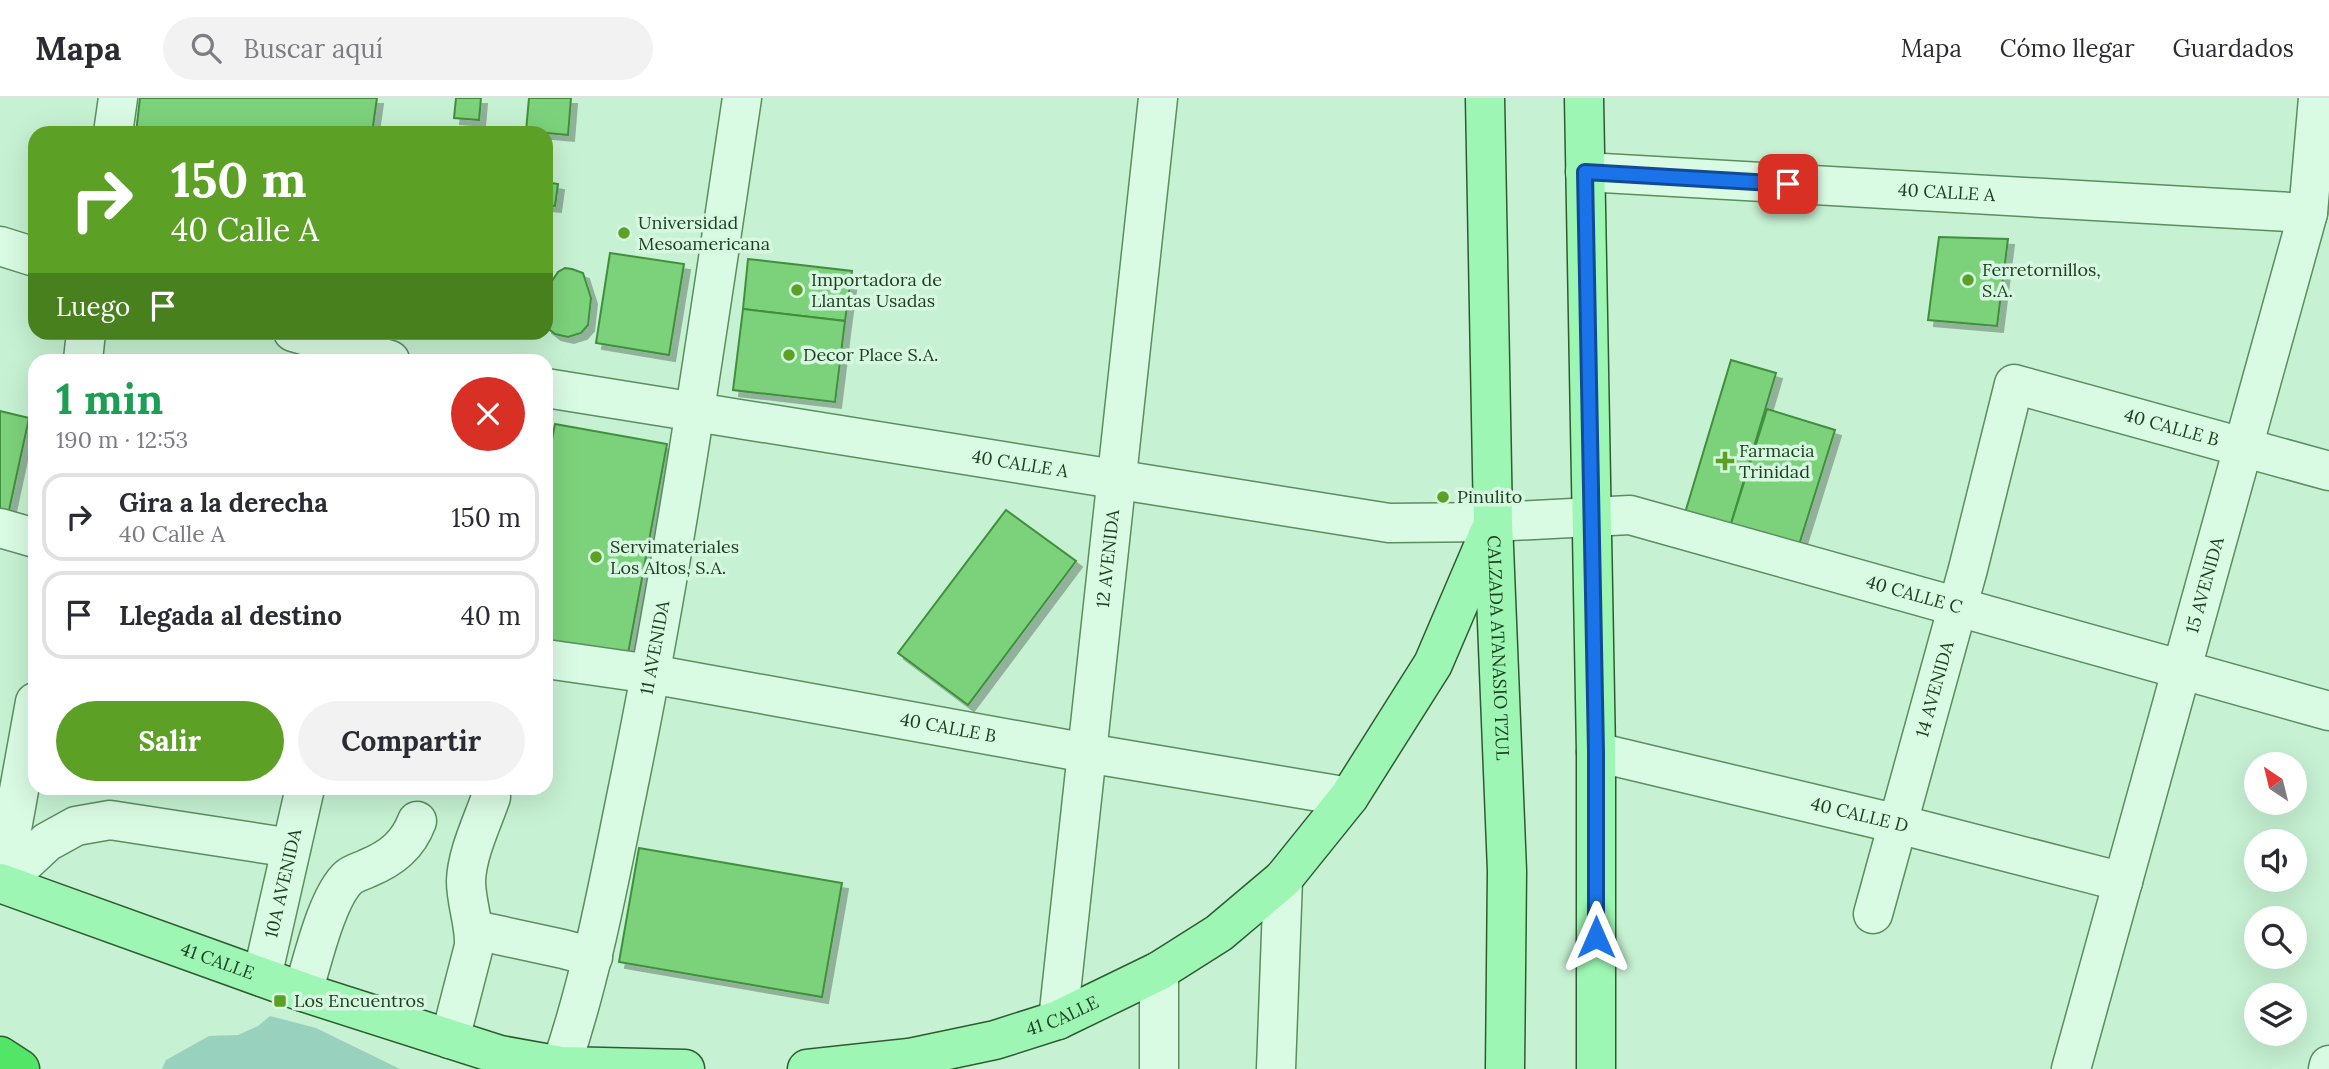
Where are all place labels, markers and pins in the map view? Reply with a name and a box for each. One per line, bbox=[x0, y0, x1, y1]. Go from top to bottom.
pin bbox=[1758, 154, 1818, 214]
place label: Universidad Mesoamericana bbox=[638, 211, 770, 255]
marker: Universidad Mesoamericana bbox=[616, 225, 632, 241]
place label: Ferretornillos, S.A. bbox=[1982, 258, 2101, 302]
place label: Importadora de Llantas Usadas bbox=[811, 268, 942, 312]
marker: Ferretornillos, S.A. bbox=[1960, 272, 1976, 288]
marker: Importadora de Llantas Usadas bbox=[789, 282, 805, 298]
place label: Decor Place S.A. bbox=[803, 343, 938, 366]
marker: Decor Place S.A. bbox=[781, 347, 797, 363]
place label: Farmacia Trinidad bbox=[1739, 439, 1815, 483]
marker: Farmacia Trinidad bbox=[1717, 453, 1733, 469]
place label: Pinulito bbox=[1457, 485, 1522, 508]
marker: Pinulito bbox=[1435, 489, 1451, 505]
place label: Servimateriales Los Altos, S.A. bbox=[610, 535, 739, 579]
marker: Servimateriales Los Altos, S.A. bbox=[588, 549, 604, 565]
place label: Los Encuentros bbox=[294, 989, 424, 1012]
marker: Los Encuentros bbox=[272, 993, 288, 1009]

